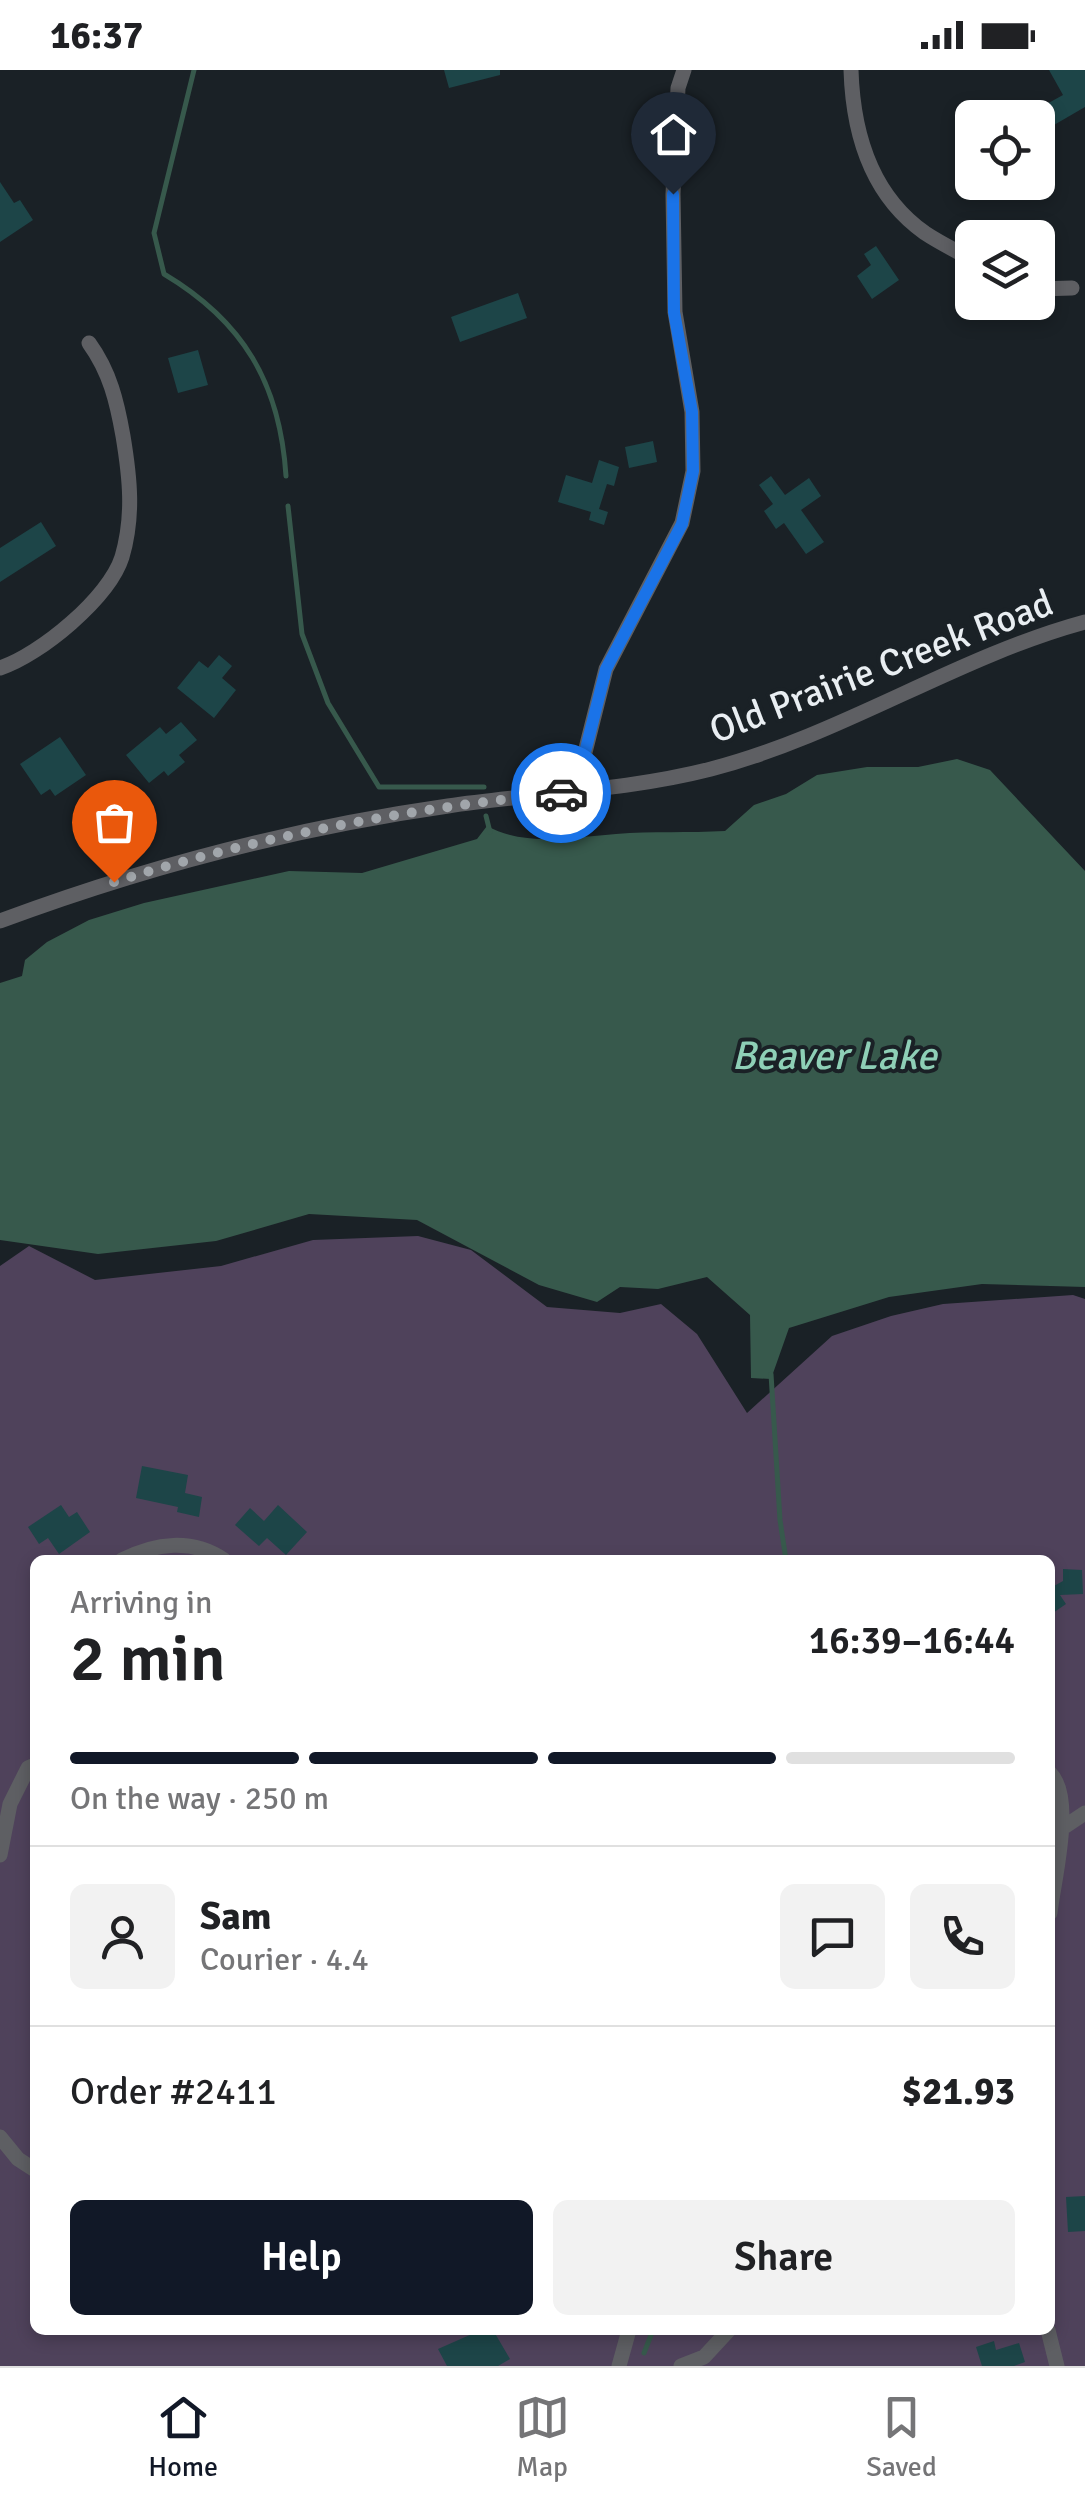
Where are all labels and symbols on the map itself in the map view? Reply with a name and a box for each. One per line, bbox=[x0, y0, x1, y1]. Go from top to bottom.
pin bbox=[631, 92, 716, 195]
street label: Old Prairie Creek Road bbox=[703, 579, 1060, 754]
courier bbox=[511, 743, 611, 843]
pin bbox=[72, 780, 157, 883]
water label: Beaver Lake bbox=[731, 1031, 939, 1081]

